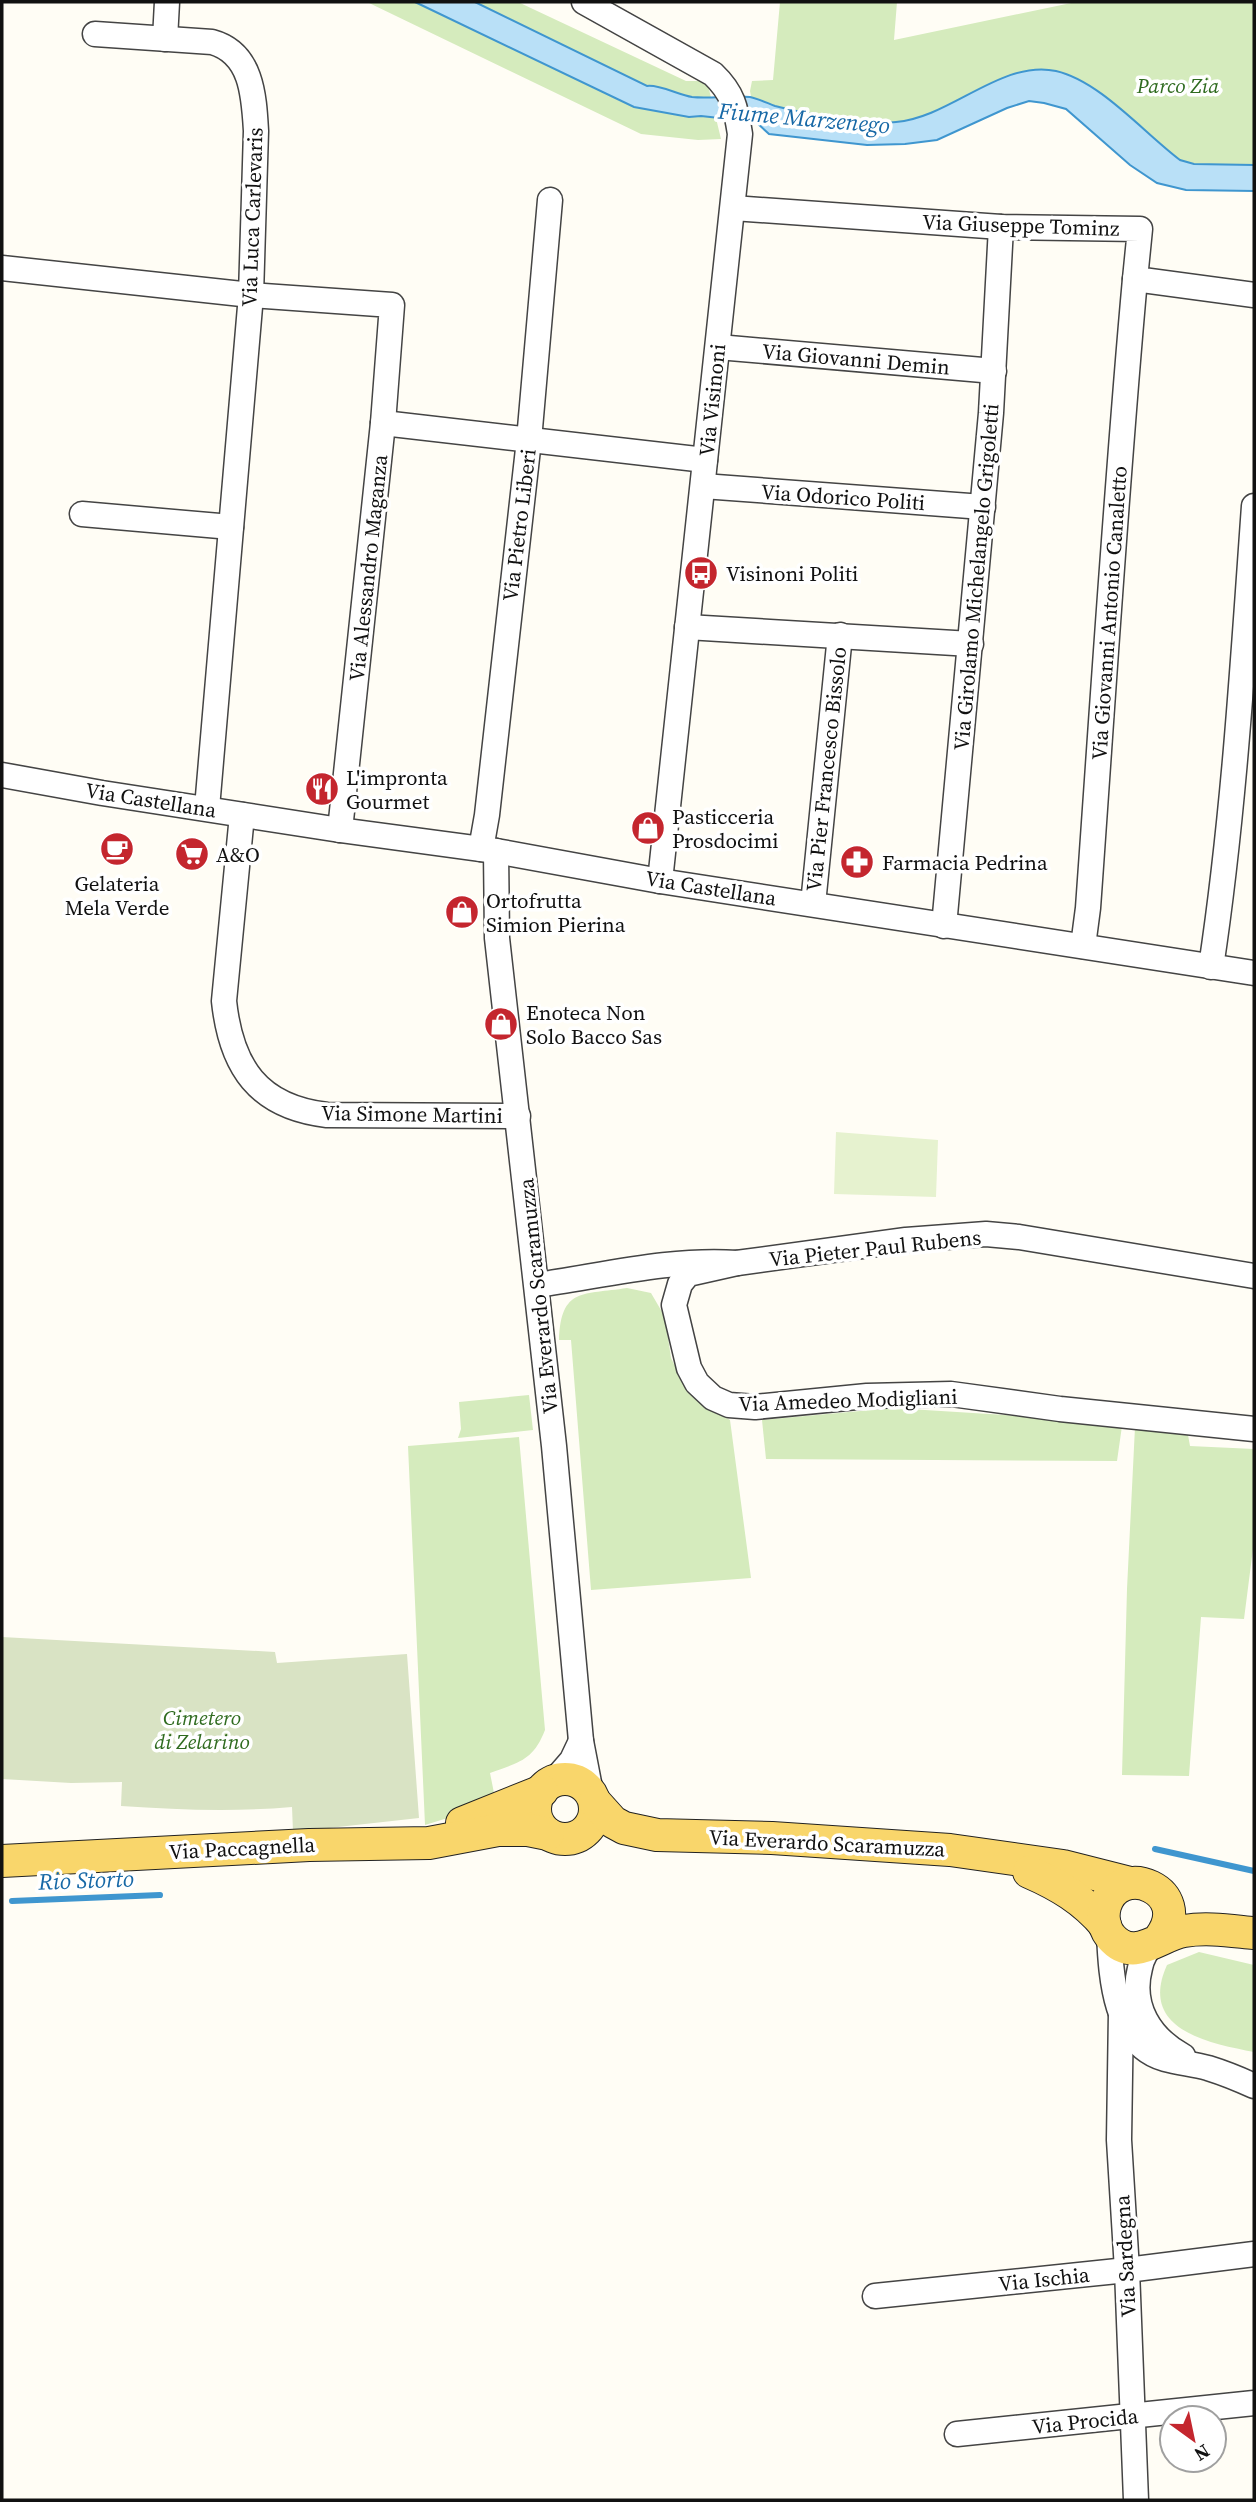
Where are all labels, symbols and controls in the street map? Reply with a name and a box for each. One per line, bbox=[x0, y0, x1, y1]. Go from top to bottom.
park label: Parco Zia bbox=[1136, 71, 1219, 100]
water label: Fiume Marzenego bbox=[716, 94, 891, 141]
street label: Via Luca Carlevaris bbox=[234, 127, 270, 307]
street label: Via Giuseppe Tominz bbox=[922, 207, 1121, 243]
street label: Via Giovanni Demin bbox=[761, 336, 951, 382]
street label: Via Visinoni bbox=[692, 342, 732, 458]
street label: Via Girolamo Michelangelo Grigoletti bbox=[946, 402, 1006, 752]
street label: Via Pietro Liberi bbox=[495, 447, 543, 603]
street label: Via Alessandro Maganza bbox=[342, 453, 394, 683]
street label: Via Giovanni Antonio Canaletto bbox=[1084, 465, 1134, 761]
street label: Via Odorico Politi bbox=[760, 477, 926, 517]
bus stop icon: Visinoni Politi bbox=[682, 554, 720, 592]
place label: Visinoni Politi bbox=[726, 559, 858, 588]
street label: Via Pier Francesco Bissolo bbox=[799, 645, 853, 893]
place label: L'impronta Gourmet bbox=[346, 763, 448, 816]
restaurant icon: L'impronta Gourmet bbox=[303, 770, 341, 808]
street label: Via Castellana bbox=[84, 775, 219, 825]
place label: Pasticceria Prosdocimi bbox=[672, 802, 779, 855]
shop icon: Pasticceria Prosdocimi bbox=[629, 809, 667, 847]
cafe icon: Gelateria Mela Verde bbox=[98, 830, 136, 868]
supermarket icon: A&O bbox=[173, 835, 211, 873]
place label: A&O bbox=[216, 840, 260, 869]
pharmacy icon: Farmacia Pedrina bbox=[838, 843, 876, 881]
place label: Farmacia Pedrina bbox=[882, 848, 1048, 877]
street label: Via Castellana bbox=[644, 863, 779, 913]
place label: Gelateria Mela Verde bbox=[65, 869, 169, 922]
place label: Ortofrutta Simion Pierina bbox=[486, 886, 626, 939]
shop icon: Ortofrutta Simion Pierina bbox=[443, 893, 481, 931]
place label: Enoteca Non Solo Bacco Sas bbox=[526, 998, 662, 1051]
shop icon: Enoteca Non Solo Bacco Sas bbox=[482, 1005, 520, 1043]
street label: Via Simone Martini bbox=[321, 1098, 503, 1130]
street label: Via Everardo Scaramuzza bbox=[511, 1177, 565, 1415]
street label: Via Pieter Paul Rubens bbox=[768, 1222, 982, 1274]
street label: Via Amedeo Modigliani bbox=[738, 1382, 958, 1418]
park label: Cimetero di Zelarino bbox=[154, 1703, 250, 1756]
street label: Via Everardo Scaramuzza bbox=[708, 1822, 946, 1864]
street label: Via Paccagnella bbox=[168, 1830, 316, 1866]
water label: Rio Storto bbox=[37, 1862, 134, 1898]
street label: Via Sardegna bbox=[1107, 2194, 1143, 2318]
street label: Via Ischia bbox=[997, 2260, 1091, 2298]
street label: Via Procida bbox=[1030, 2401, 1140, 2441]
north arrow bbox=[1158, 2404, 1228, 2474]
text: N bbox=[1189, 2439, 1215, 2468]

